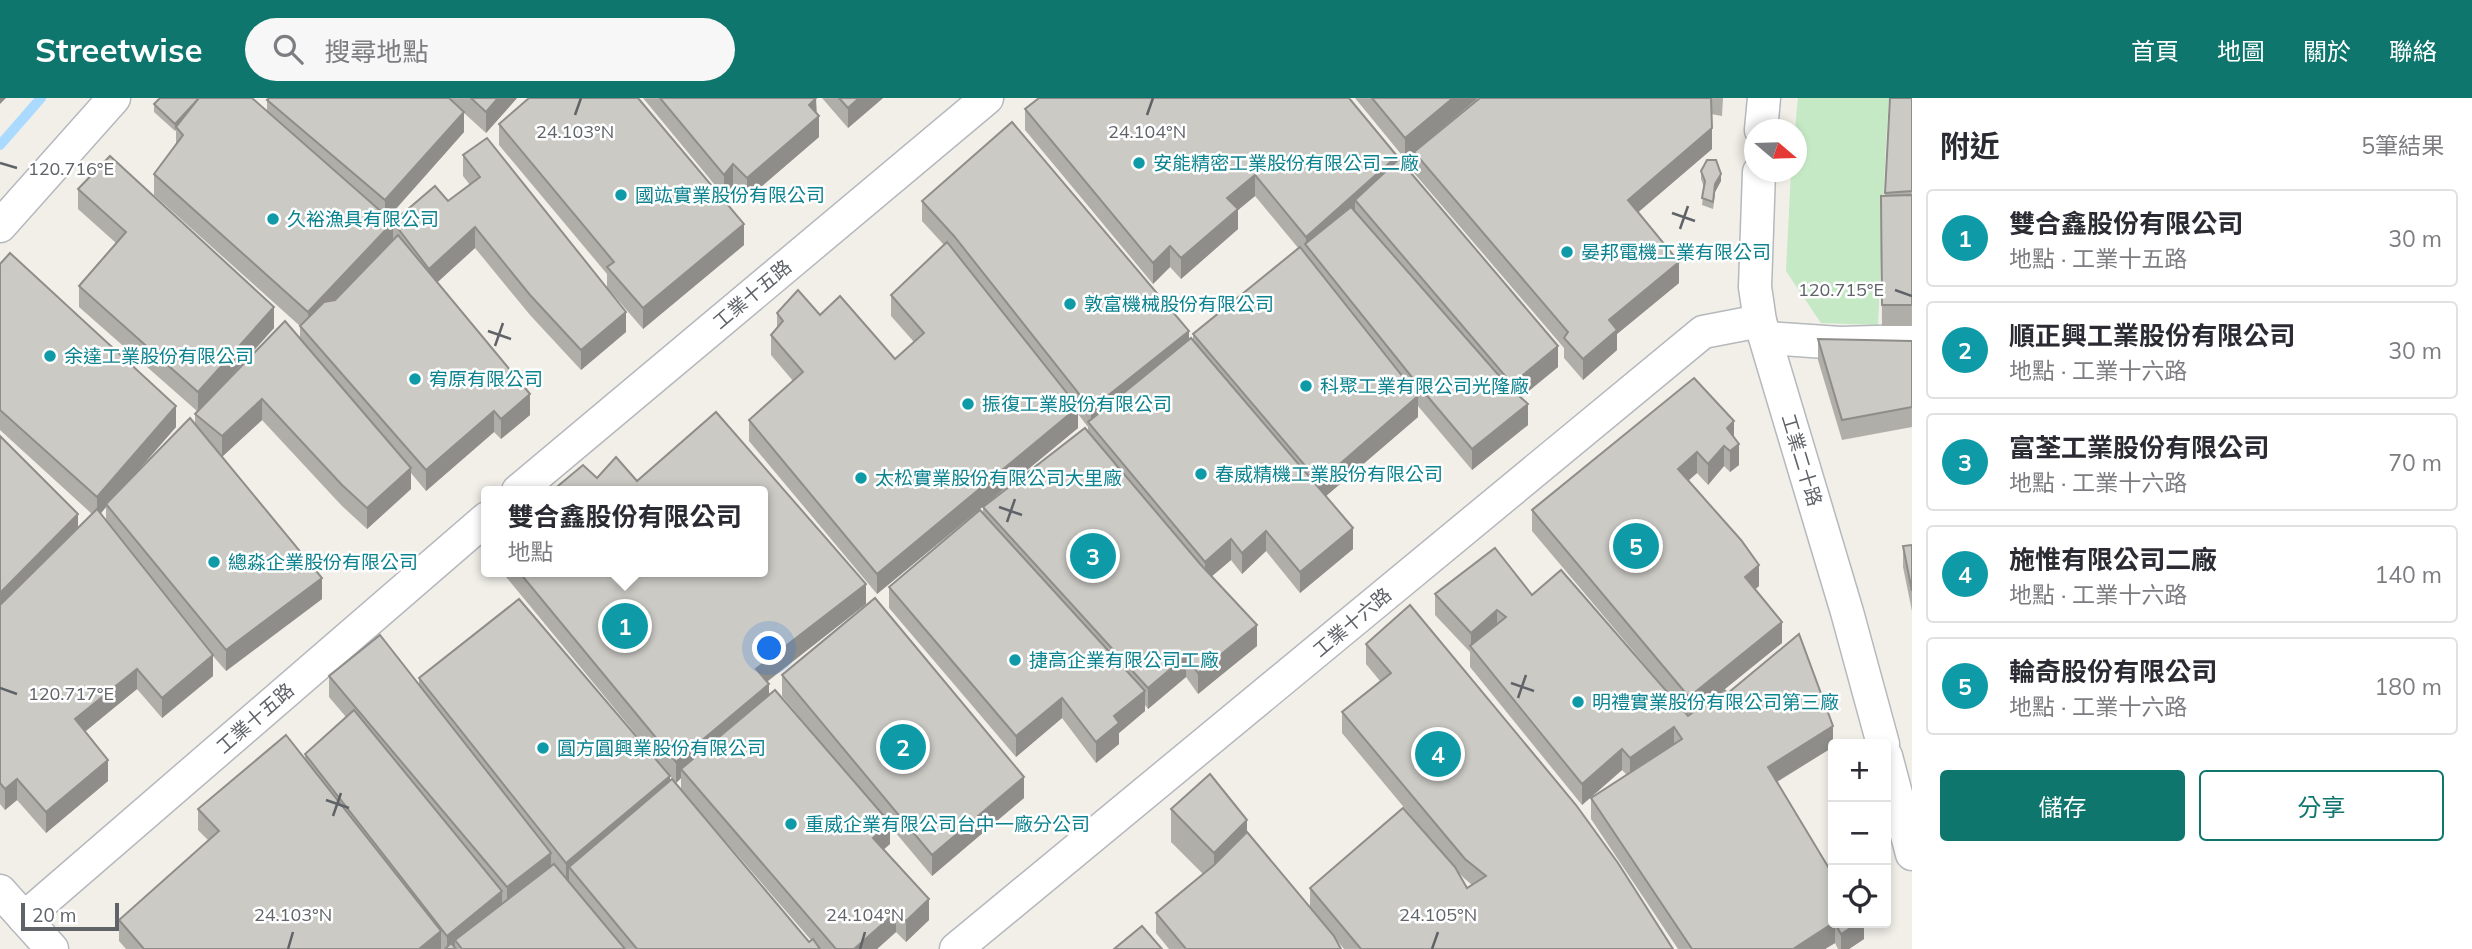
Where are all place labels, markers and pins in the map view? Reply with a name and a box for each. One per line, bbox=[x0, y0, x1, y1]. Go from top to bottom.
place label: 安能精密工業股份有限公司二廠 bbox=[1153, 151, 1419, 175]
marker: 安能精密工業股份有限公司二廠 bbox=[1131, 155, 1147, 171]
place label: 國竑實業股份有限公司 bbox=[635, 183, 825, 207]
marker: 國竑實業股份有限公司 bbox=[613, 187, 629, 203]
place label: 久裕漁具有限公司 bbox=[287, 207, 439, 231]
marker: 久裕漁具有限公司 bbox=[265, 211, 281, 227]
place label: 晏邦電機工業有限公司 bbox=[1581, 240, 1771, 264]
marker: 晏邦電機工業有限公司 bbox=[1559, 244, 1575, 260]
place label: 敦富機械股份有限公司 bbox=[1084, 292, 1274, 316]
marker: 敦富機械股份有限公司 bbox=[1062, 296, 1078, 312]
place label: 余達工業股份有限公司 bbox=[64, 344, 254, 368]
marker: 余達工業股份有限公司 bbox=[42, 348, 58, 364]
place label: 宥原有限公司 bbox=[429, 367, 543, 391]
marker: 宥原有限公司 bbox=[407, 371, 423, 387]
place label: 科聚工業有限公司光隆廠 bbox=[1320, 374, 1529, 398]
marker: 科聚工業有限公司光隆廠 bbox=[1298, 378, 1314, 394]
place label: 振復工業股份有限公司 bbox=[982, 392, 1172, 416]
marker: 振復工業股份有限公司 bbox=[960, 396, 976, 412]
place label: 春威精機工業股份有限公司 bbox=[1215, 462, 1443, 486]
place label: 太松實業股份有限公司大里廠 bbox=[875, 466, 1122, 490]
marker: 春威精機工業股份有限公司 bbox=[1193, 466, 1209, 482]
marker: 太松實業股份有限公司大里廠 bbox=[853, 470, 869, 486]
pin: 5 bbox=[1613, 520, 1659, 572]
pin: 3 bbox=[1070, 530, 1116, 582]
place label: 總淼企業股份有限公司 bbox=[228, 550, 418, 574]
marker: 總淼企業股份有限公司 bbox=[206, 554, 222, 570]
pin: 1 bbox=[602, 600, 648, 652]
place label: 捷高企業有限公司工廠 bbox=[1029, 648, 1219, 672]
marker: 捷高企業有限公司工廠 bbox=[1007, 652, 1023, 668]
place label: 明禮實業股份有限公司第三廠 bbox=[1592, 690, 1839, 714]
marker: 明禮實業股份有限公司第三廠 bbox=[1570, 694, 1586, 710]
pin: 2 bbox=[880, 721, 926, 773]
pin: 4 bbox=[1415, 728, 1461, 780]
place label: 圓方圓興業股份有限公司 bbox=[557, 736, 766, 760]
marker: 圓方圓興業股份有限公司 bbox=[535, 740, 551, 756]
place label: 重威企業有限公司台中一廠分公司 bbox=[805, 812, 1090, 836]
marker: 重威企業有限公司台中一廠分公司 bbox=[783, 816, 799, 832]

